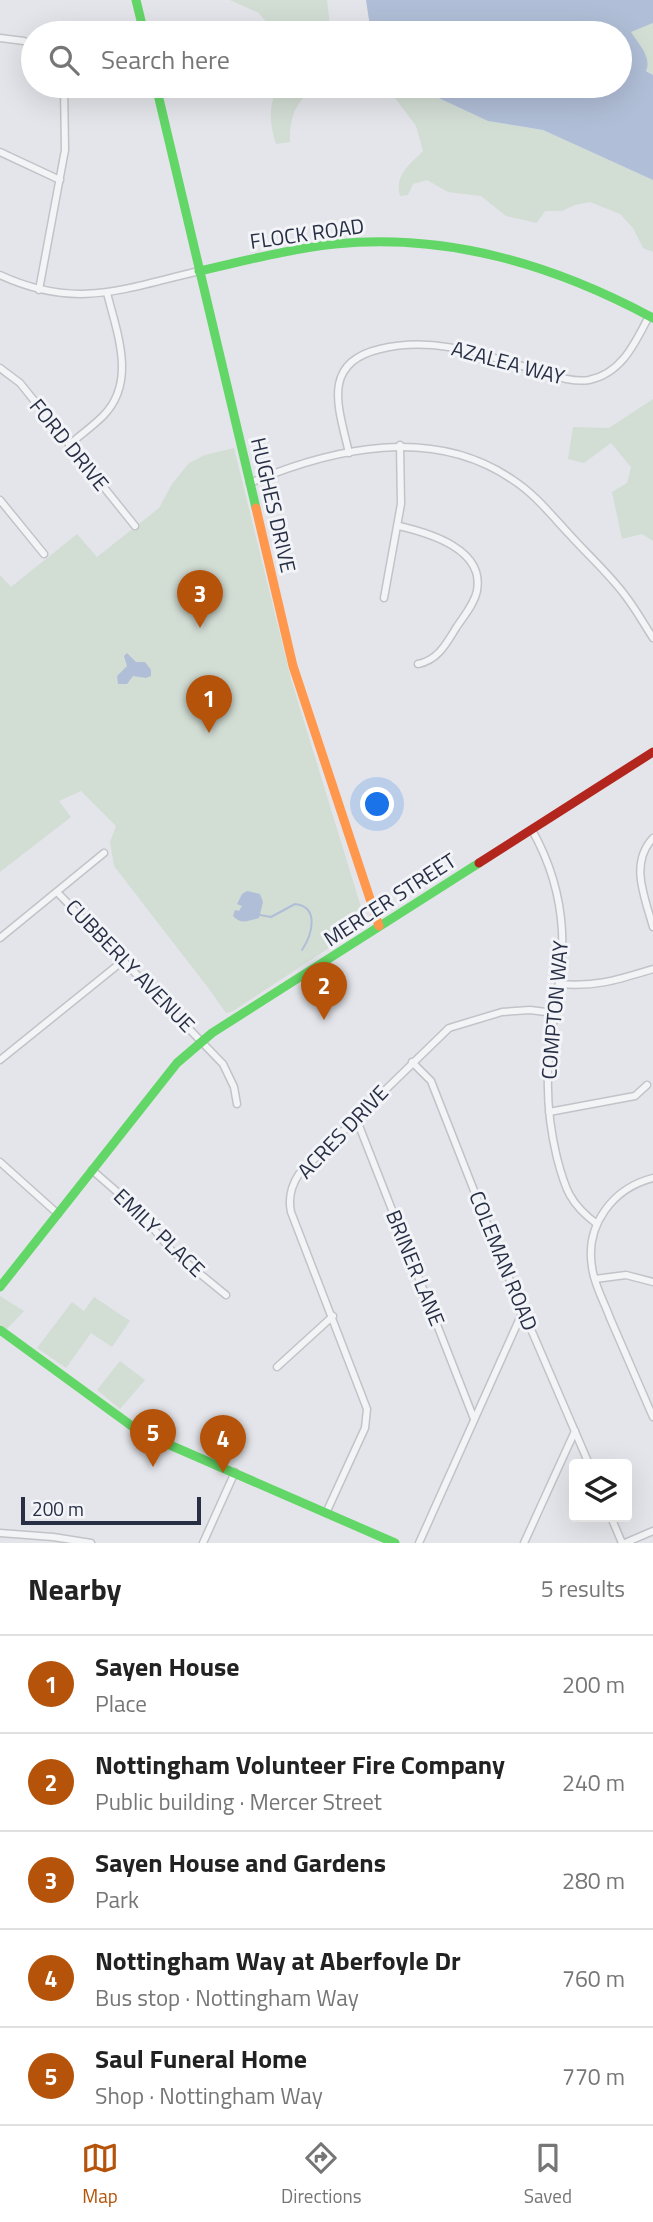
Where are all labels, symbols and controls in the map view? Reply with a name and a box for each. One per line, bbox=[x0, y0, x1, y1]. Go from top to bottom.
search box bbox=[21, 21, 632, 98]
text: Search here bbox=[101, 40, 230, 79]
icon: search bbox=[45, 41, 83, 79]
street label: FLOCK ROAD bbox=[248, 209, 366, 257]
street label: AZALEA WAY bbox=[448, 332, 569, 393]
street label: FORD DRIVE bbox=[22, 391, 117, 498]
street label: HUGHES DRIVE bbox=[243, 434, 305, 576]
pin: 3 bbox=[177, 570, 223, 628]
pin: 1 bbox=[186, 675, 232, 733]
your location bbox=[360, 787, 394, 821]
street label: MERCER STREET bbox=[317, 844, 462, 954]
street label: CUBBERLY AVENUE bbox=[59, 891, 203, 1039]
street label: COMPTON WAY bbox=[532, 938, 576, 1081]
pin: 2 bbox=[301, 962, 347, 1020]
street label: ACRES DRIVE bbox=[289, 1077, 395, 1185]
street label: EMILY PLACE bbox=[107, 1180, 213, 1284]
street label: COLEMAN ROAD bbox=[461, 1186, 547, 1335]
street label: BRINER LANE bbox=[378, 1205, 454, 1331]
pin: 5 bbox=[130, 1409, 176, 1467]
pin: 4 bbox=[200, 1415, 246, 1473]
map controls bbox=[569, 1459, 632, 1522]
button: layers bbox=[569, 1459, 632, 1522]
scale bar bbox=[21, 1494, 201, 1526]
text: 200 m bbox=[32, 1494, 84, 1523]
text: Nearby bbox=[28, 1566, 121, 1612]
text: 5 results bbox=[541, 1571, 625, 1606]
text: Sayen House bbox=[95, 1647, 240, 1686]
text: 1 bbox=[45, 1667, 57, 1702]
text: 200 m bbox=[562, 1667, 625, 1702]
text: Place bbox=[95, 1686, 147, 1721]
text: Nottingham Volunteer Fire Company bbox=[95, 1745, 505, 1784]
text: 2 bbox=[45, 1765, 57, 1800]
text: 240 m bbox=[562, 1765, 625, 1800]
text: Public building · Mercer Street bbox=[95, 1784, 382, 1819]
text: Sayen House and Gardens bbox=[95, 1843, 386, 1882]
text: 3 bbox=[45, 1863, 57, 1898]
text: 280 m bbox=[562, 1863, 625, 1898]
text: Park bbox=[95, 1882, 139, 1917]
text: Nottingham Way at Aberfoyle Dr bbox=[95, 1941, 461, 1980]
text: 4 bbox=[45, 1961, 57, 1996]
text: 760 m bbox=[562, 1961, 625, 1996]
text: Bus stop · Nottingham Way bbox=[95, 1980, 359, 2015]
text: Saul Funeral Home bbox=[95, 2039, 307, 2078]
text: 5 bbox=[45, 2059, 57, 2094]
text: 770 m bbox=[562, 2059, 625, 2094]
text: Shop · Nottingham Way bbox=[95, 2078, 323, 2113]
tab: Map bbox=[81, 2139, 119, 2210]
tab: Directions bbox=[281, 2139, 362, 2210]
tab: Saved bbox=[524, 2139, 572, 2210]

